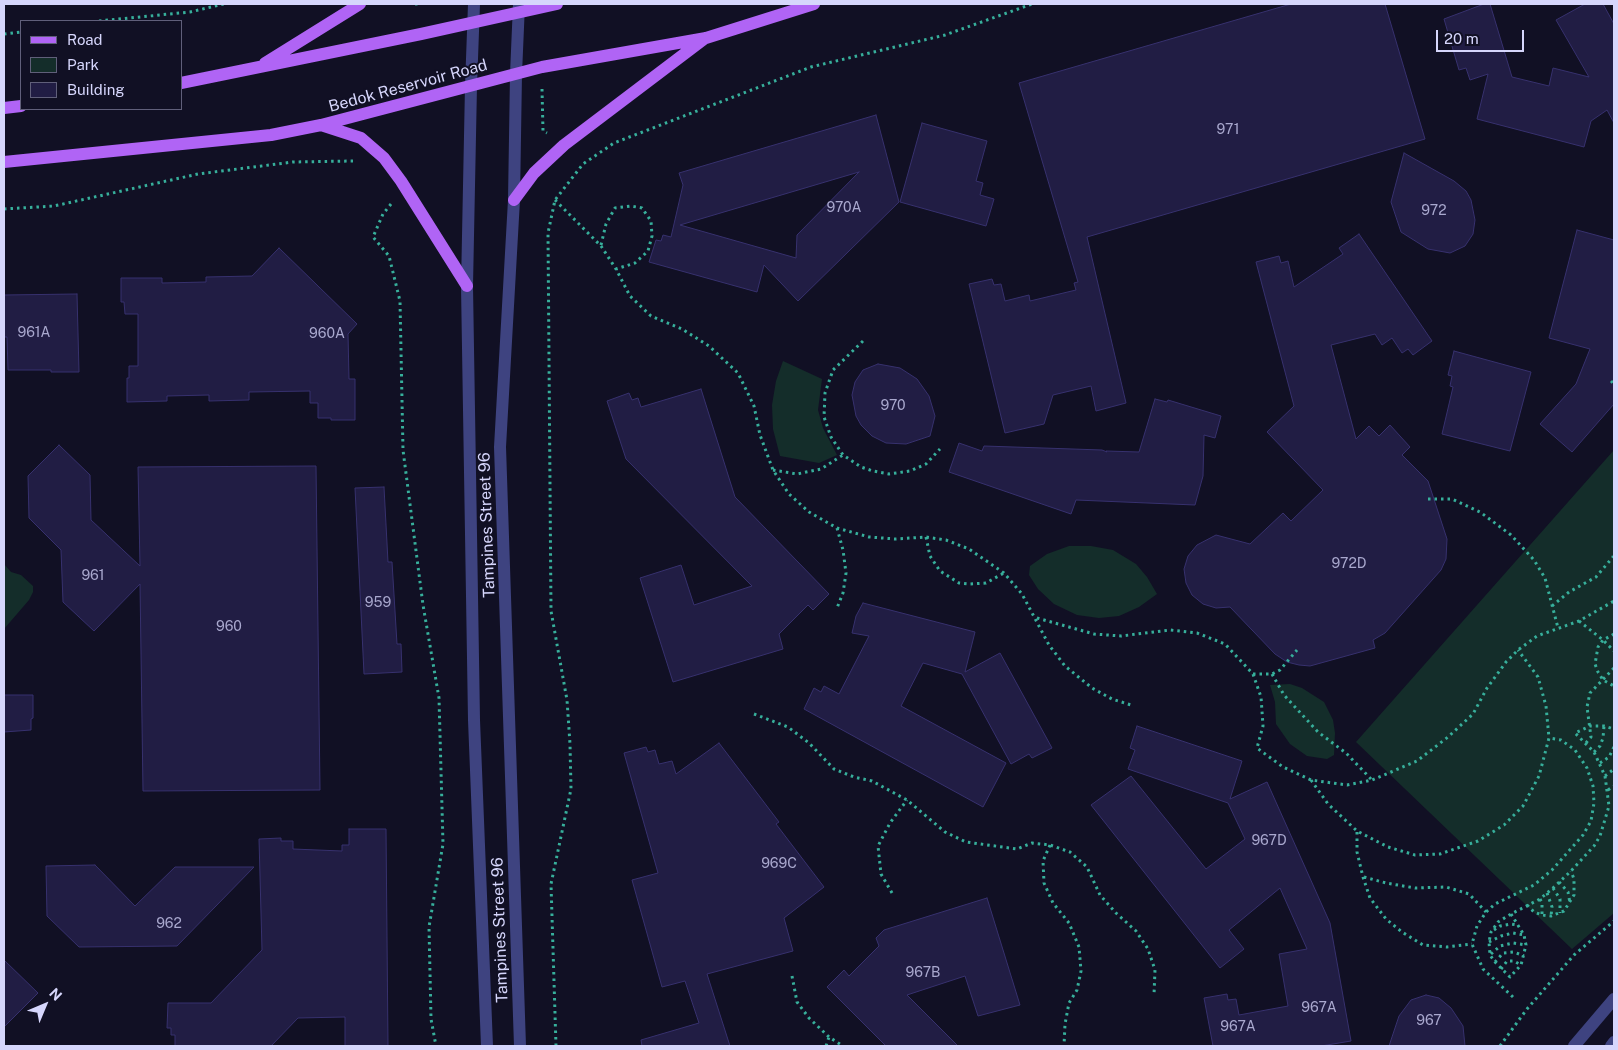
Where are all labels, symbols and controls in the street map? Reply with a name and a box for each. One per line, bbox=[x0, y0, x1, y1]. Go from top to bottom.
legend bbox=[20, 20, 182, 110]
scale bar bbox=[1438, 20, 1526, 52]
text: 20 m bbox=[1444, 30, 1479, 47]
text: Road bbox=[67, 31, 103, 48]
text: Park bbox=[67, 56, 99, 73]
street label: Bedok Reservoir Road bbox=[327, 56, 489, 116]
text: Building bbox=[67, 81, 125, 98]
house number: 971 bbox=[1217, 122, 1239, 138]
house number: 970A bbox=[826, 200, 862, 216]
house number: 972 bbox=[1421, 203, 1447, 219]
house number: 961A bbox=[17, 325, 51, 341]
house number: 960A bbox=[309, 326, 345, 342]
house number: 970 bbox=[880, 398, 906, 414]
street label: Tampines Street 96 bbox=[475, 452, 499, 598]
house number: 972D bbox=[1331, 556, 1367, 572]
house number: 961 bbox=[81, 568, 105, 584]
house number: 959 bbox=[365, 595, 391, 611]
house number: 960 bbox=[216, 619, 242, 635]
house number: 967D bbox=[1251, 833, 1287, 849]
house number: 969C bbox=[761, 856, 797, 872]
street label: Tampines Street 96 bbox=[488, 857, 512, 1003]
house number: 962 bbox=[156, 916, 182, 932]
house number: 967B bbox=[906, 965, 940, 981]
north arrow bbox=[20, 980, 70, 1030]
text: N bbox=[46, 985, 65, 1004]
house number: 967A bbox=[1301, 1000, 1337, 1016]
house number: 967 bbox=[1416, 1013, 1442, 1029]
house number: 967A bbox=[1220, 1019, 1256, 1035]

